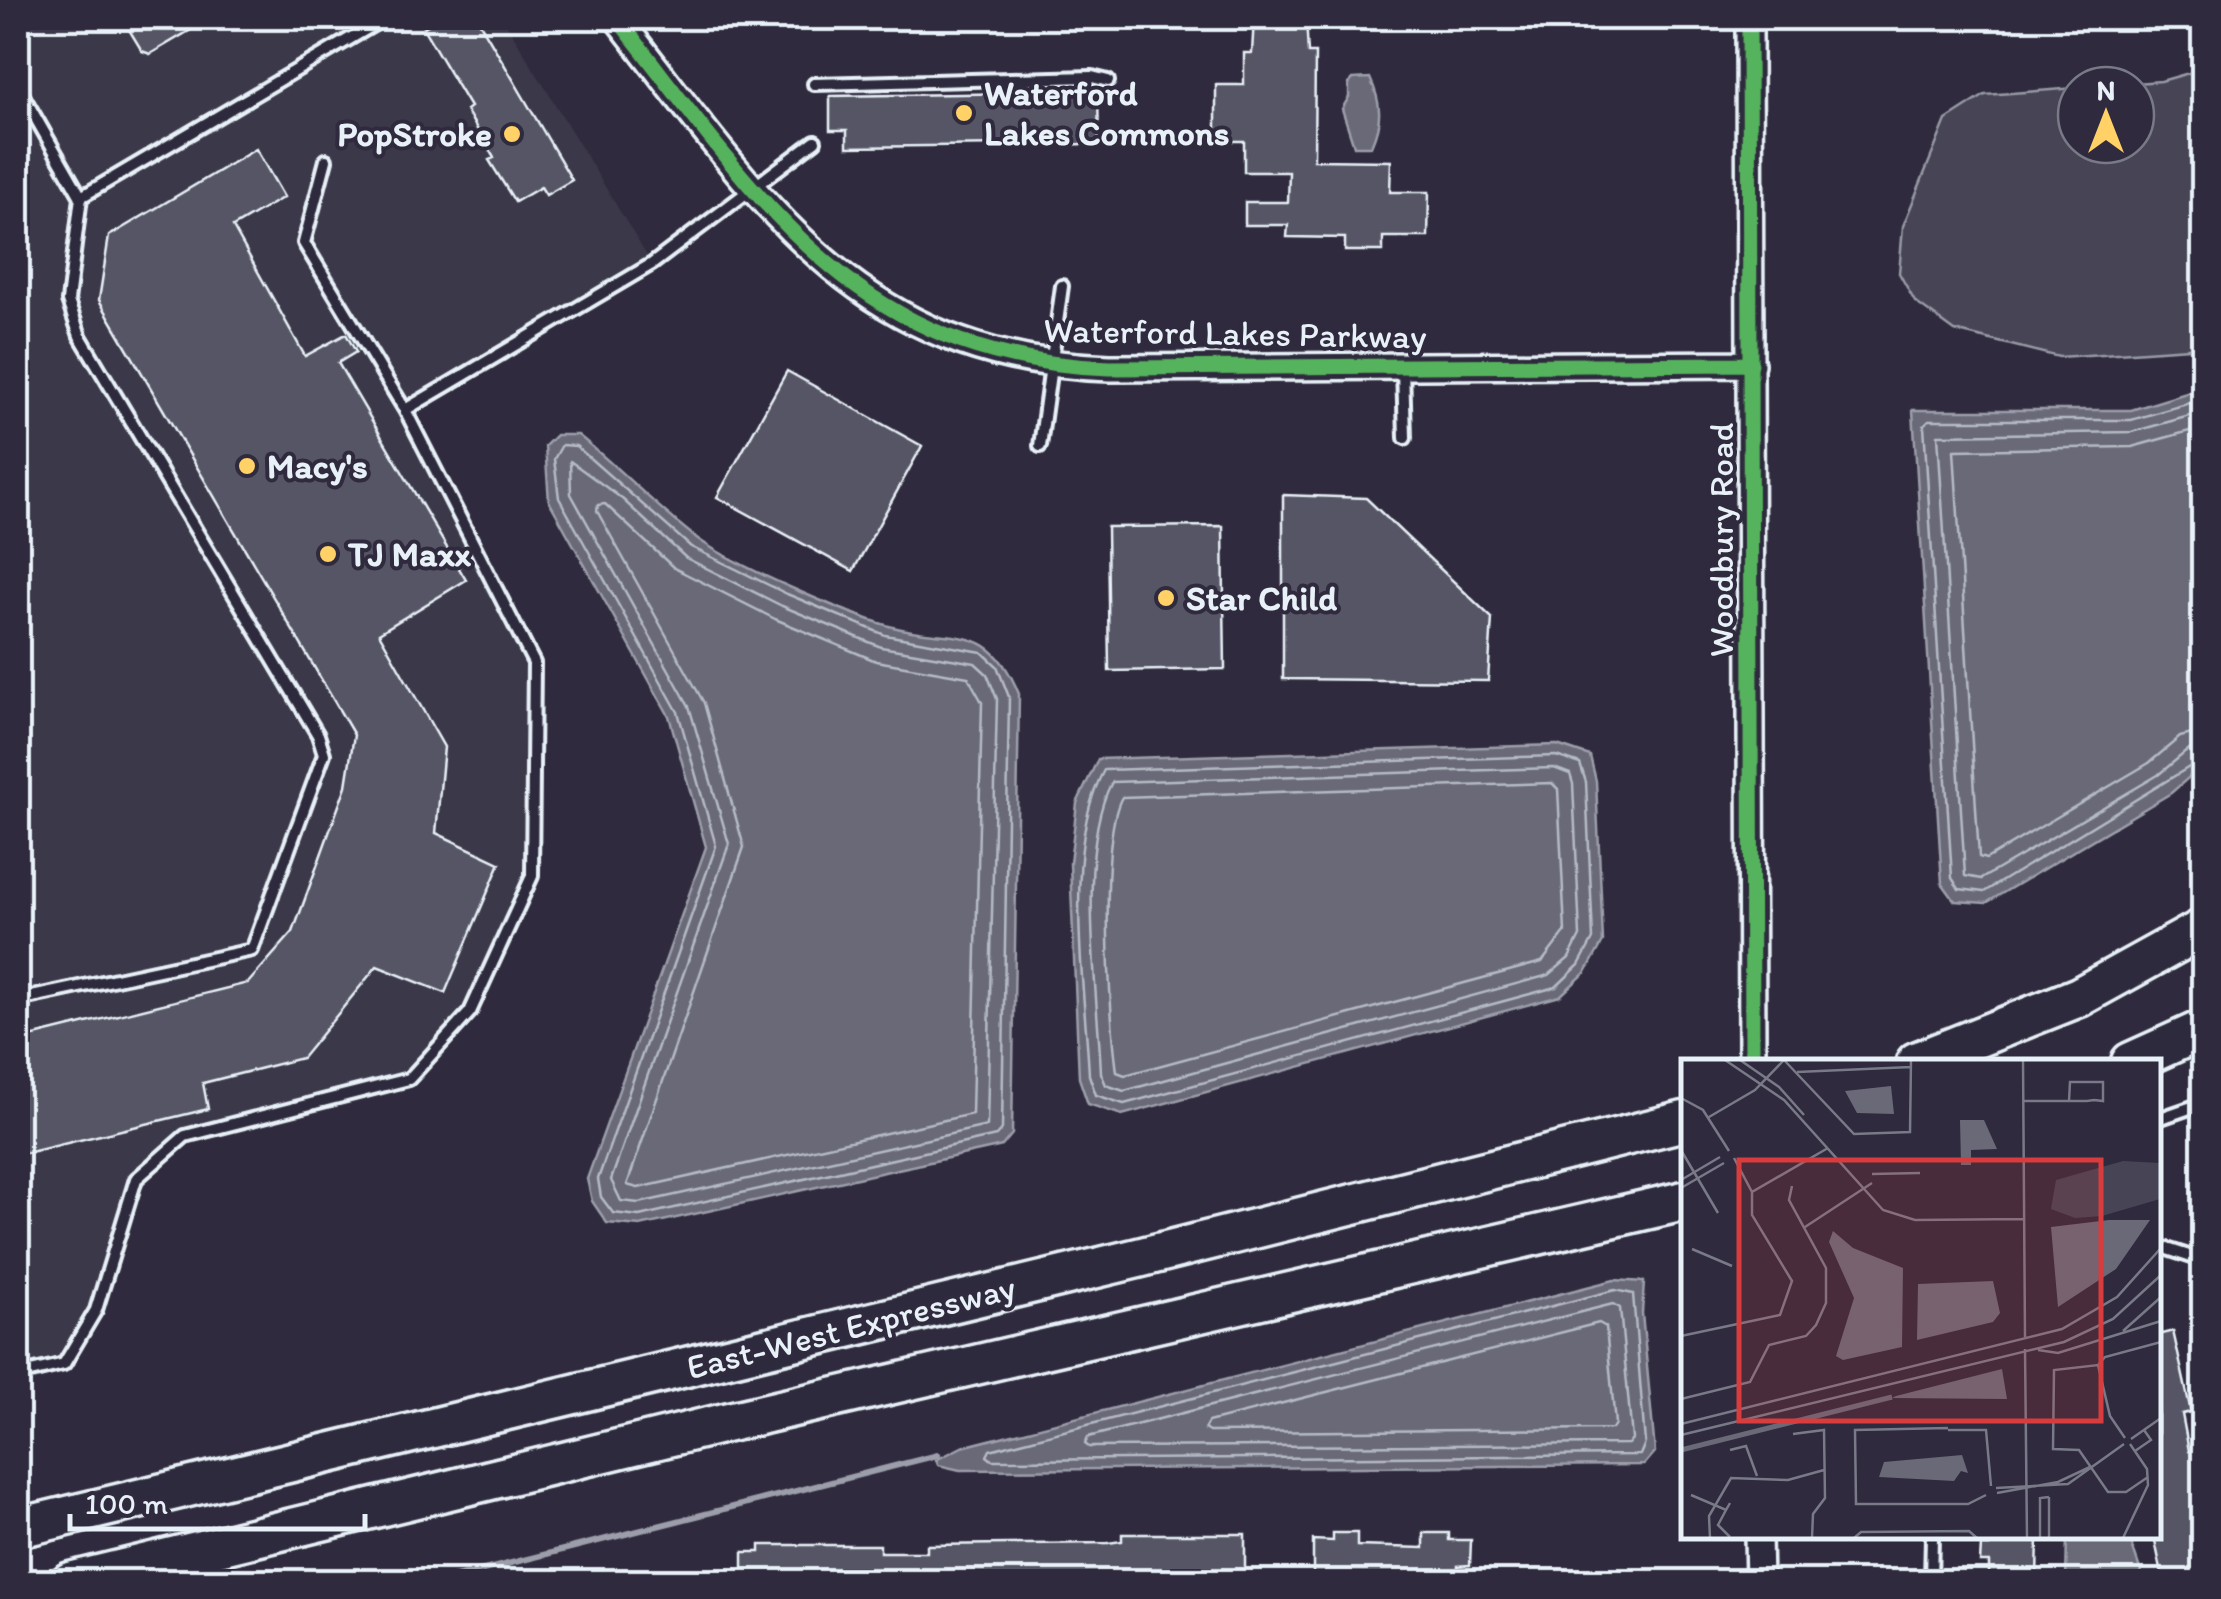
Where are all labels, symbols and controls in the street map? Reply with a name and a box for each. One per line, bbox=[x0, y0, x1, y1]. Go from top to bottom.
north arrow bbox=[2056, 65, 2156, 165]
place label: Waterford Lakes Commons bbox=[984, 72, 1229, 154]
text: N bbox=[2097, 73, 2115, 107]
marker: Waterford Lakes Commons bbox=[953, 102, 975, 124]
place label: PopStroke bbox=[337, 113, 492, 155]
marker: PopStroke bbox=[501, 123, 523, 145]
street label: Waterford Lakes Parkway bbox=[1043, 309, 1427, 357]
street label: Woodbury Road bbox=[1700, 423, 1742, 657]
place label: Macy's bbox=[267, 445, 368, 487]
marker: Macy's bbox=[236, 455, 258, 477]
place label: TJ Maxx bbox=[347, 533, 472, 575]
marker: TJ Maxx bbox=[317, 543, 339, 565]
place label: Star Child bbox=[1186, 577, 1337, 619]
marker: Star Child bbox=[1155, 587, 1177, 609]
inset map bbox=[1681, 1059, 2161, 1539]
street label: East-West Expressway bbox=[682, 1266, 1020, 1388]
scale bar bbox=[70, 1469, 365, 1531]
text: 100 m bbox=[85, 1485, 168, 1522]

